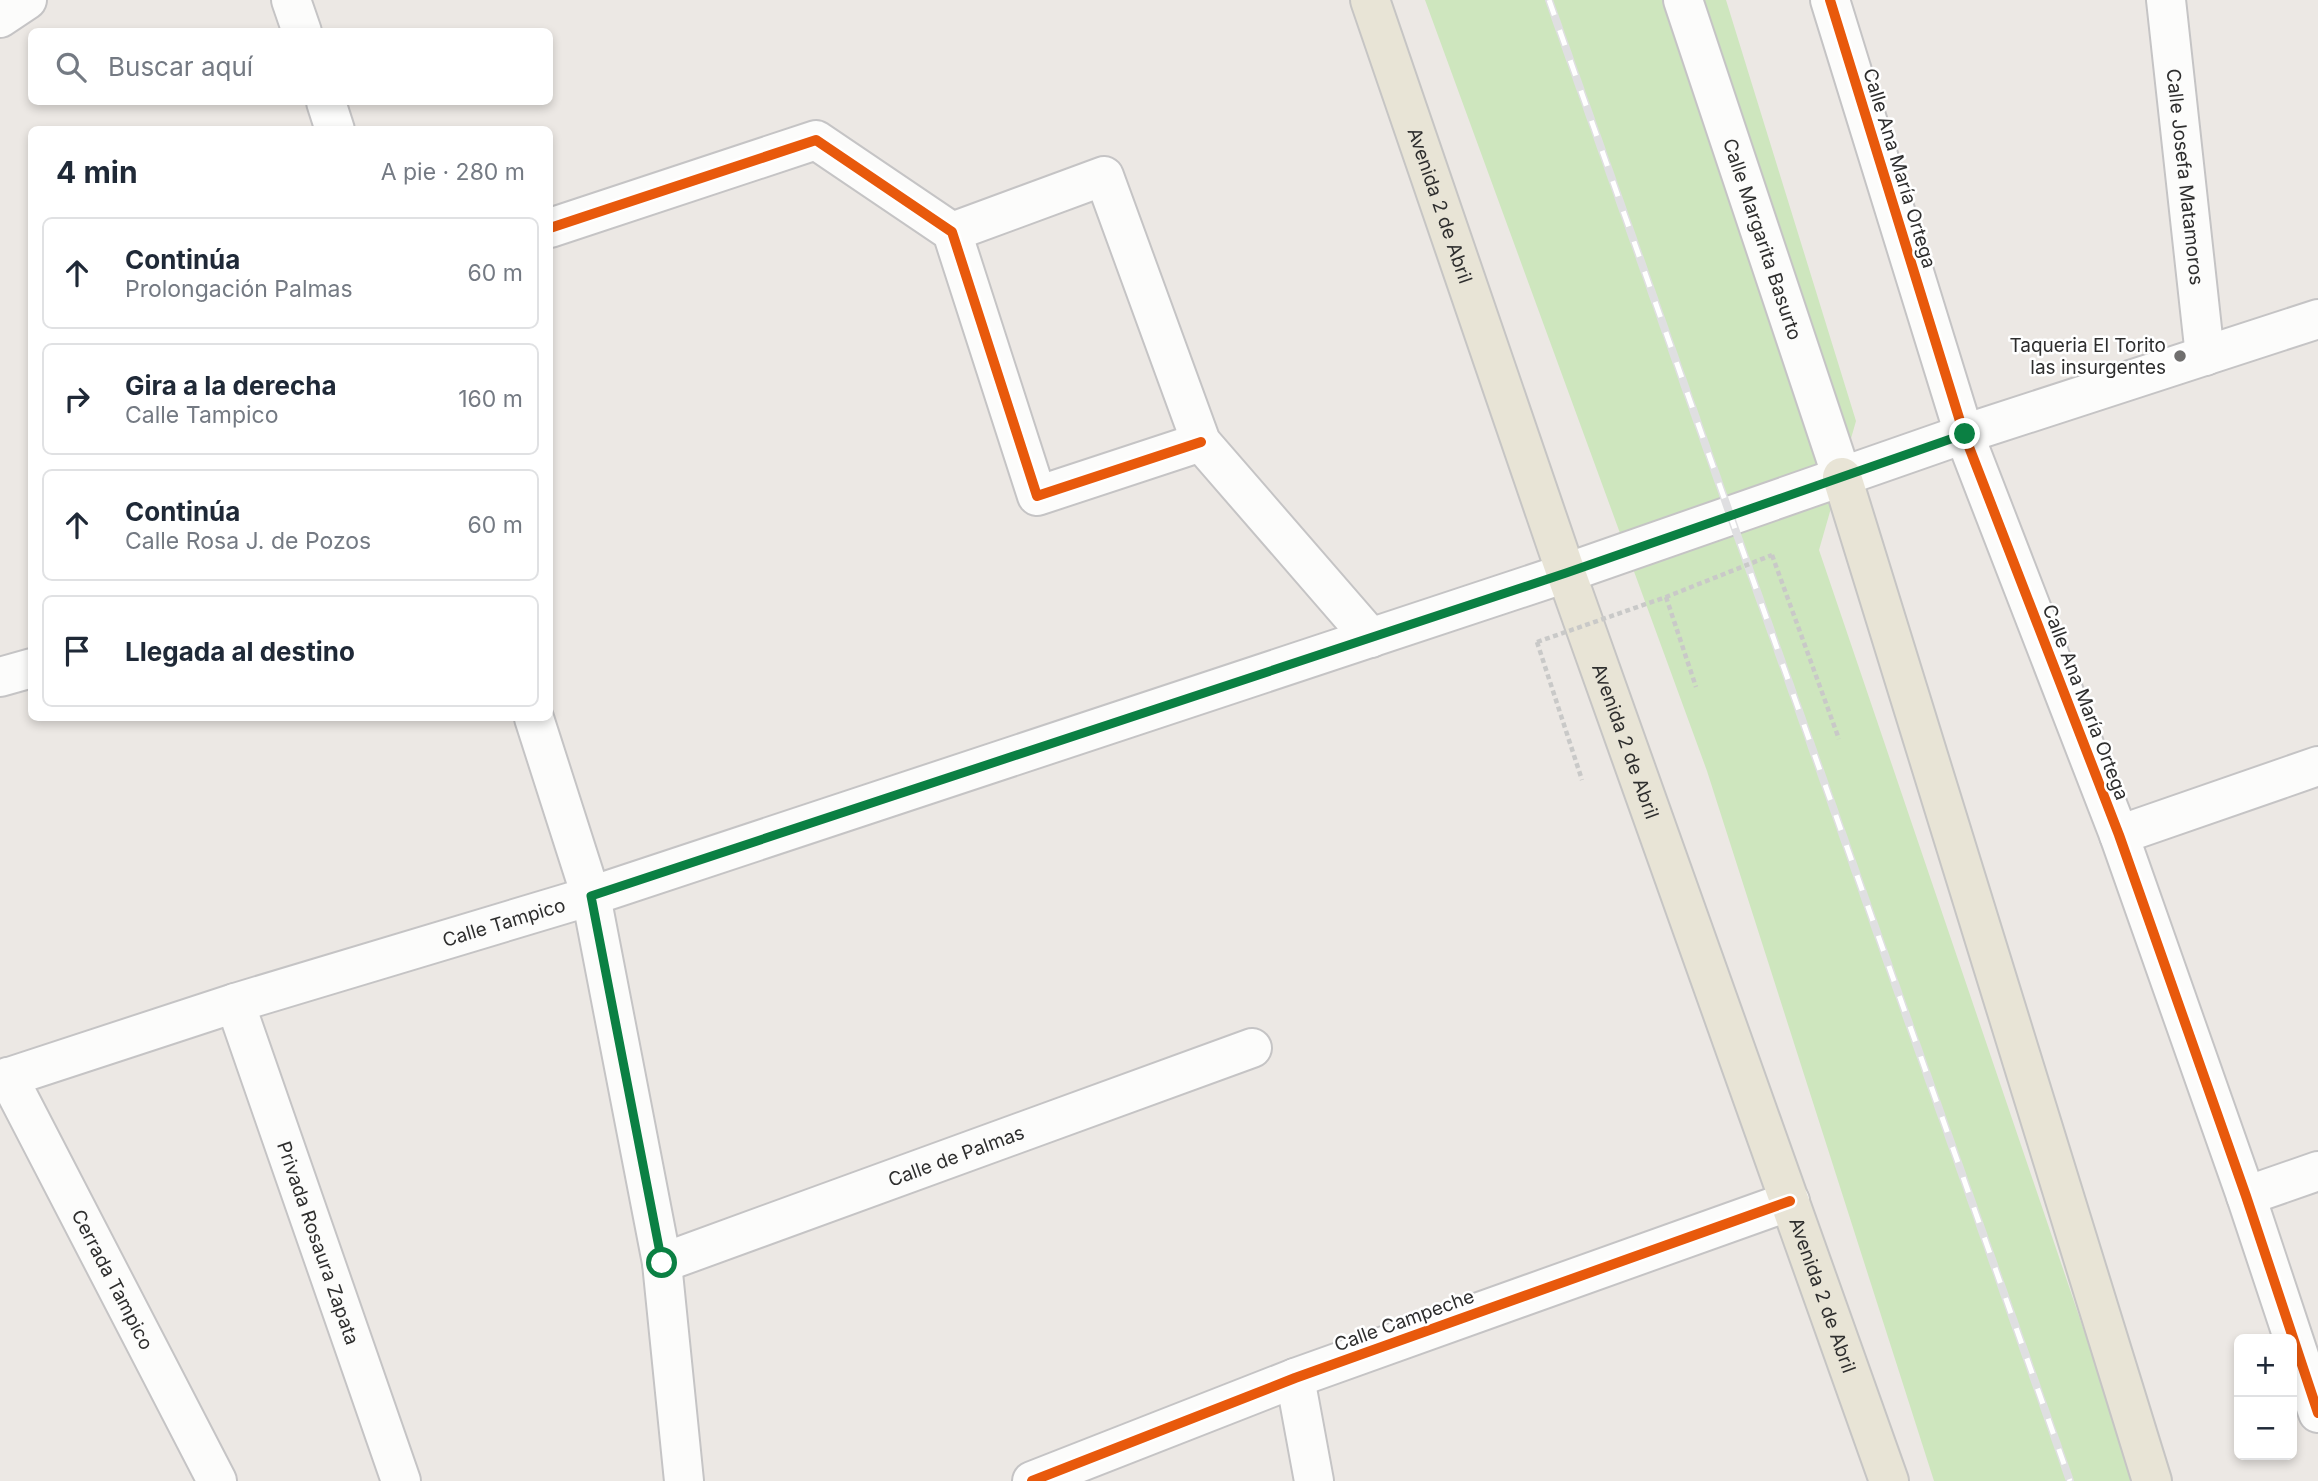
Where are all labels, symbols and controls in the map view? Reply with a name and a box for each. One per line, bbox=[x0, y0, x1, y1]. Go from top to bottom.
search box bbox=[28, 28, 553, 105]
icon: search bbox=[52, 48, 90, 86]
text: Buscar aquí bbox=[108, 51, 253, 82]
street label: Calle Ana María Ortega bbox=[1858, 65, 1941, 271]
street label: Calle Josefa Matamoros bbox=[2162, 68, 2208, 286]
street label: Avenida 2 de Abril bbox=[1402, 125, 1477, 286]
street label: Calle Margarita Basurto bbox=[1718, 136, 1806, 343]
text: 4 min bbox=[56, 154, 138, 190]
text: A pie · 280 m bbox=[381, 158, 525, 186]
text: Continúa bbox=[125, 244, 240, 275]
icon: ahead bbox=[58, 254, 96, 292]
text: 60 m bbox=[468, 259, 523, 287]
text: Prolongación Palmas bbox=[125, 275, 353, 303]
place label: Taqueria El Torito las insurgentes bbox=[2009, 334, 2166, 379]
marker: Taqueria El Torito las insurgentes bbox=[2172, 348, 2188, 364]
text: Gira a la derecha bbox=[125, 370, 337, 401]
icon: right bbox=[58, 380, 96, 418]
text: 160 m bbox=[458, 385, 523, 413]
text: Calle Tampico bbox=[125, 401, 279, 429]
route end bbox=[1949, 418, 1980, 449]
text: Continúa bbox=[125, 496, 240, 527]
icon: ahead bbox=[58, 506, 96, 544]
text: 60 m bbox=[468, 511, 523, 539]
text: Calle Rosa J. de Pozos bbox=[125, 527, 371, 555]
street label: Calle Ana María Ortega bbox=[2038, 601, 2134, 803]
icon: arrive bbox=[58, 632, 96, 670]
text: Llegada al destino bbox=[125, 636, 355, 667]
street label: Avenida 2 de Abril bbox=[1587, 661, 1663, 822]
street label: Calle Tampico bbox=[440, 893, 568, 952]
street label: Calle de Palmas bbox=[885, 1121, 1027, 1192]
street label: Privada Rosaura Zapata bbox=[272, 1138, 364, 1348]
street label: Cerrada Tampico bbox=[67, 1206, 158, 1354]
street label: Avenida 2 de Abril bbox=[1784, 1215, 1861, 1376]
route start bbox=[646, 1247, 677, 1278]
street label: Calle Campeche bbox=[1331, 1284, 1477, 1356]
map controls bbox=[2234, 1334, 2297, 1460]
button: + bbox=[2234, 1334, 2297, 1397]
button: − bbox=[2234, 1397, 2297, 1460]

